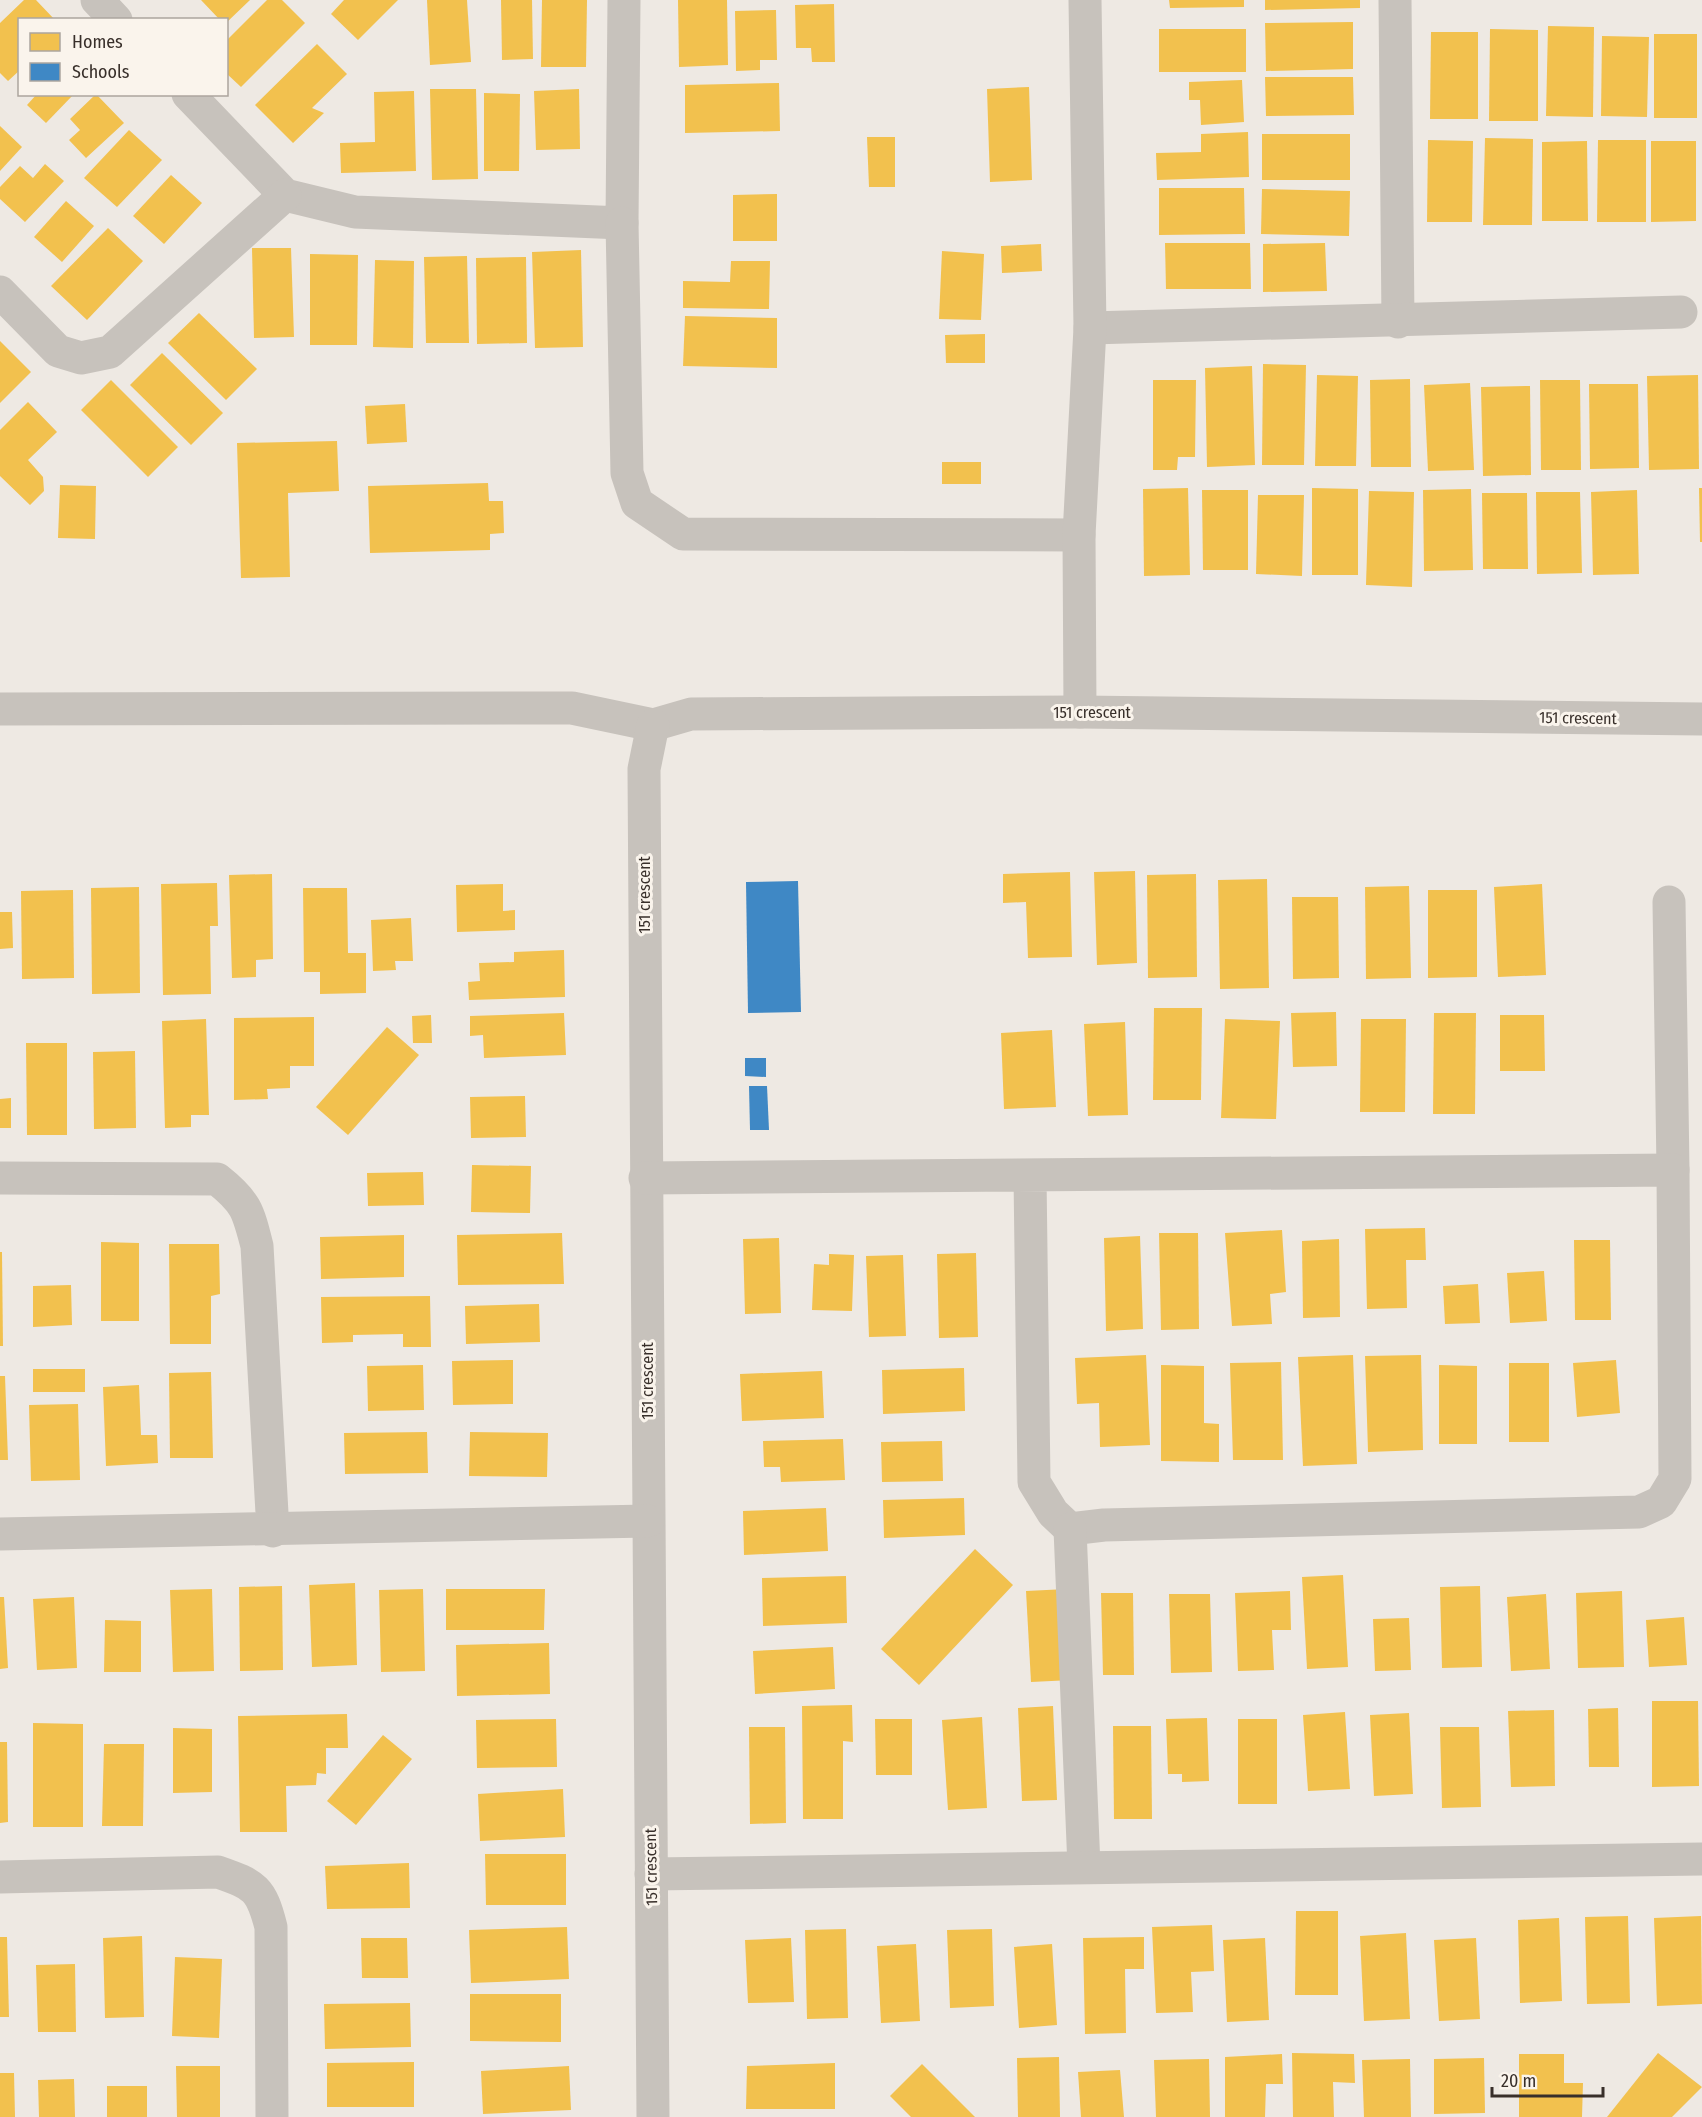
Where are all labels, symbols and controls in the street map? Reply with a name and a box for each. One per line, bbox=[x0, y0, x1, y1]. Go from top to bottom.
legend bbox=[18, 18, 228, 96]
text: Homes bbox=[72, 31, 123, 53]
text: Schools bbox=[72, 61, 130, 83]
street label: 151 crescent bbox=[1053, 703, 1132, 722]
street label: 151 crescent bbox=[1539, 708, 1618, 728]
street label: 151 crescent bbox=[635, 855, 654, 934]
street label: 151 crescent bbox=[638, 1341, 657, 1420]
street label: 151 crescent bbox=[641, 1827, 661, 1906]
scale bar bbox=[1492, 2060, 1603, 2098]
text: 20 m bbox=[1501, 2070, 1536, 2092]

